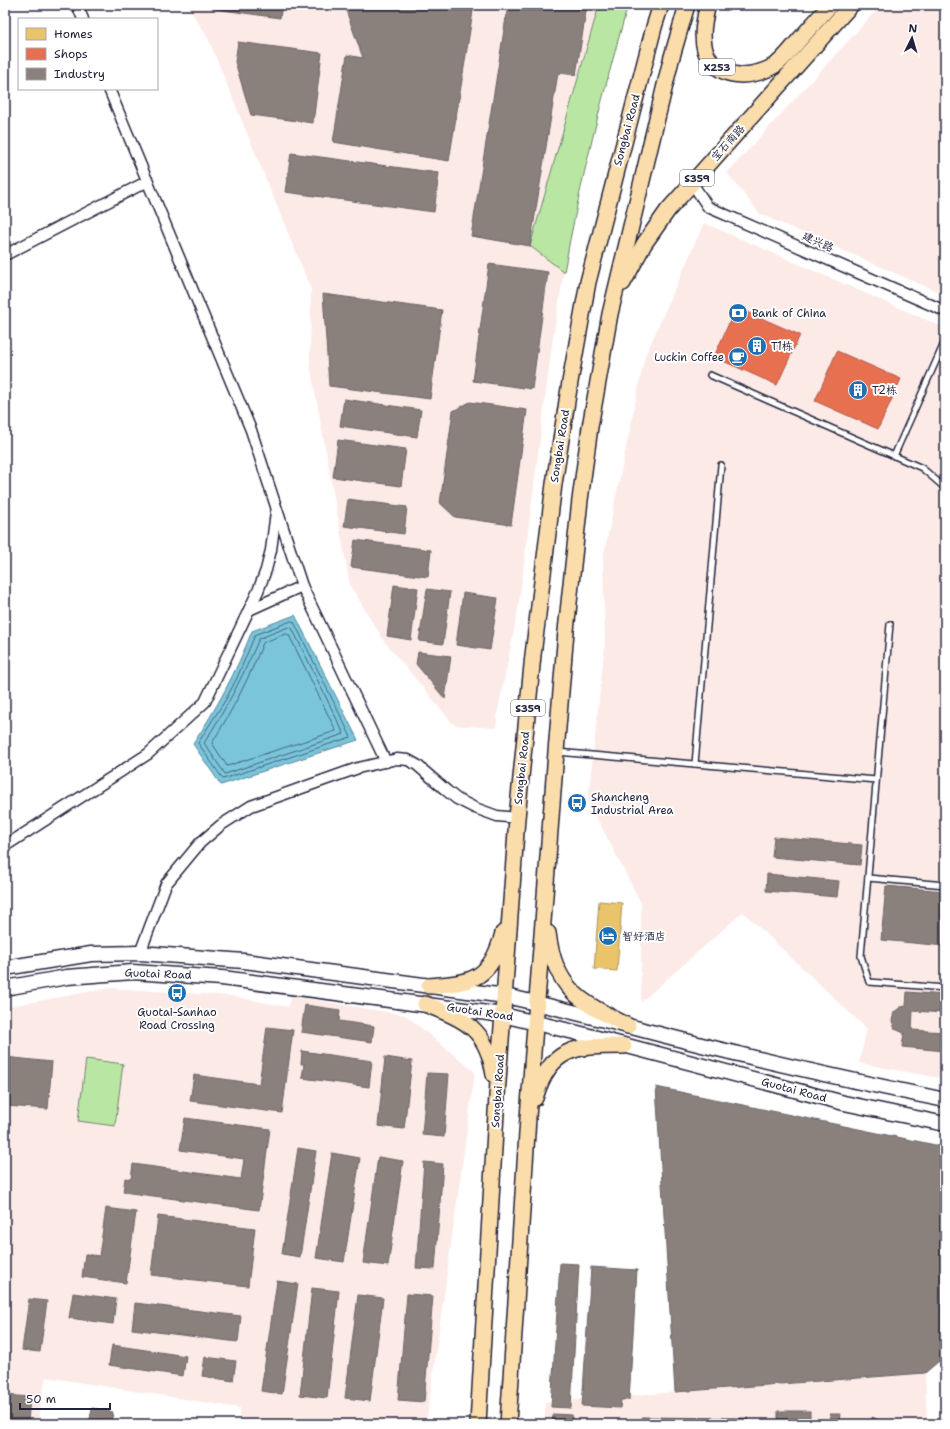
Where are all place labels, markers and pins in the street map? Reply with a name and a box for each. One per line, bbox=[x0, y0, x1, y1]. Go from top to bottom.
bank icon: Bank of China bbox=[727, 302, 749, 324]
place label: Bank of China bbox=[752, 306, 826, 321]
building icon: T1栋 bbox=[746, 335, 768, 357]
place label: T1栋 bbox=[771, 339, 793, 354]
cafe icon: Luckin Coffee bbox=[727, 346, 749, 368]
place label: Luckin Coffee bbox=[654, 350, 724, 365]
building icon: T2栋 bbox=[847, 379, 869, 401]
place label: T2栋 bbox=[872, 383, 897, 398]
place label: Shancheng Industrial Area bbox=[591, 790, 674, 818]
bus stop icon: Shancheng Industrial Area bbox=[566, 792, 588, 814]
hotel icon: 智好酒店 bbox=[597, 925, 619, 947]
place label: 智好酒店 bbox=[622, 929, 666, 944]
bus stop icon: Guotai-Sanhao Road Crossing bbox=[166, 982, 188, 1004]
place label: Guotai-Sanhao Road Crossing bbox=[137, 1005, 217, 1033]

